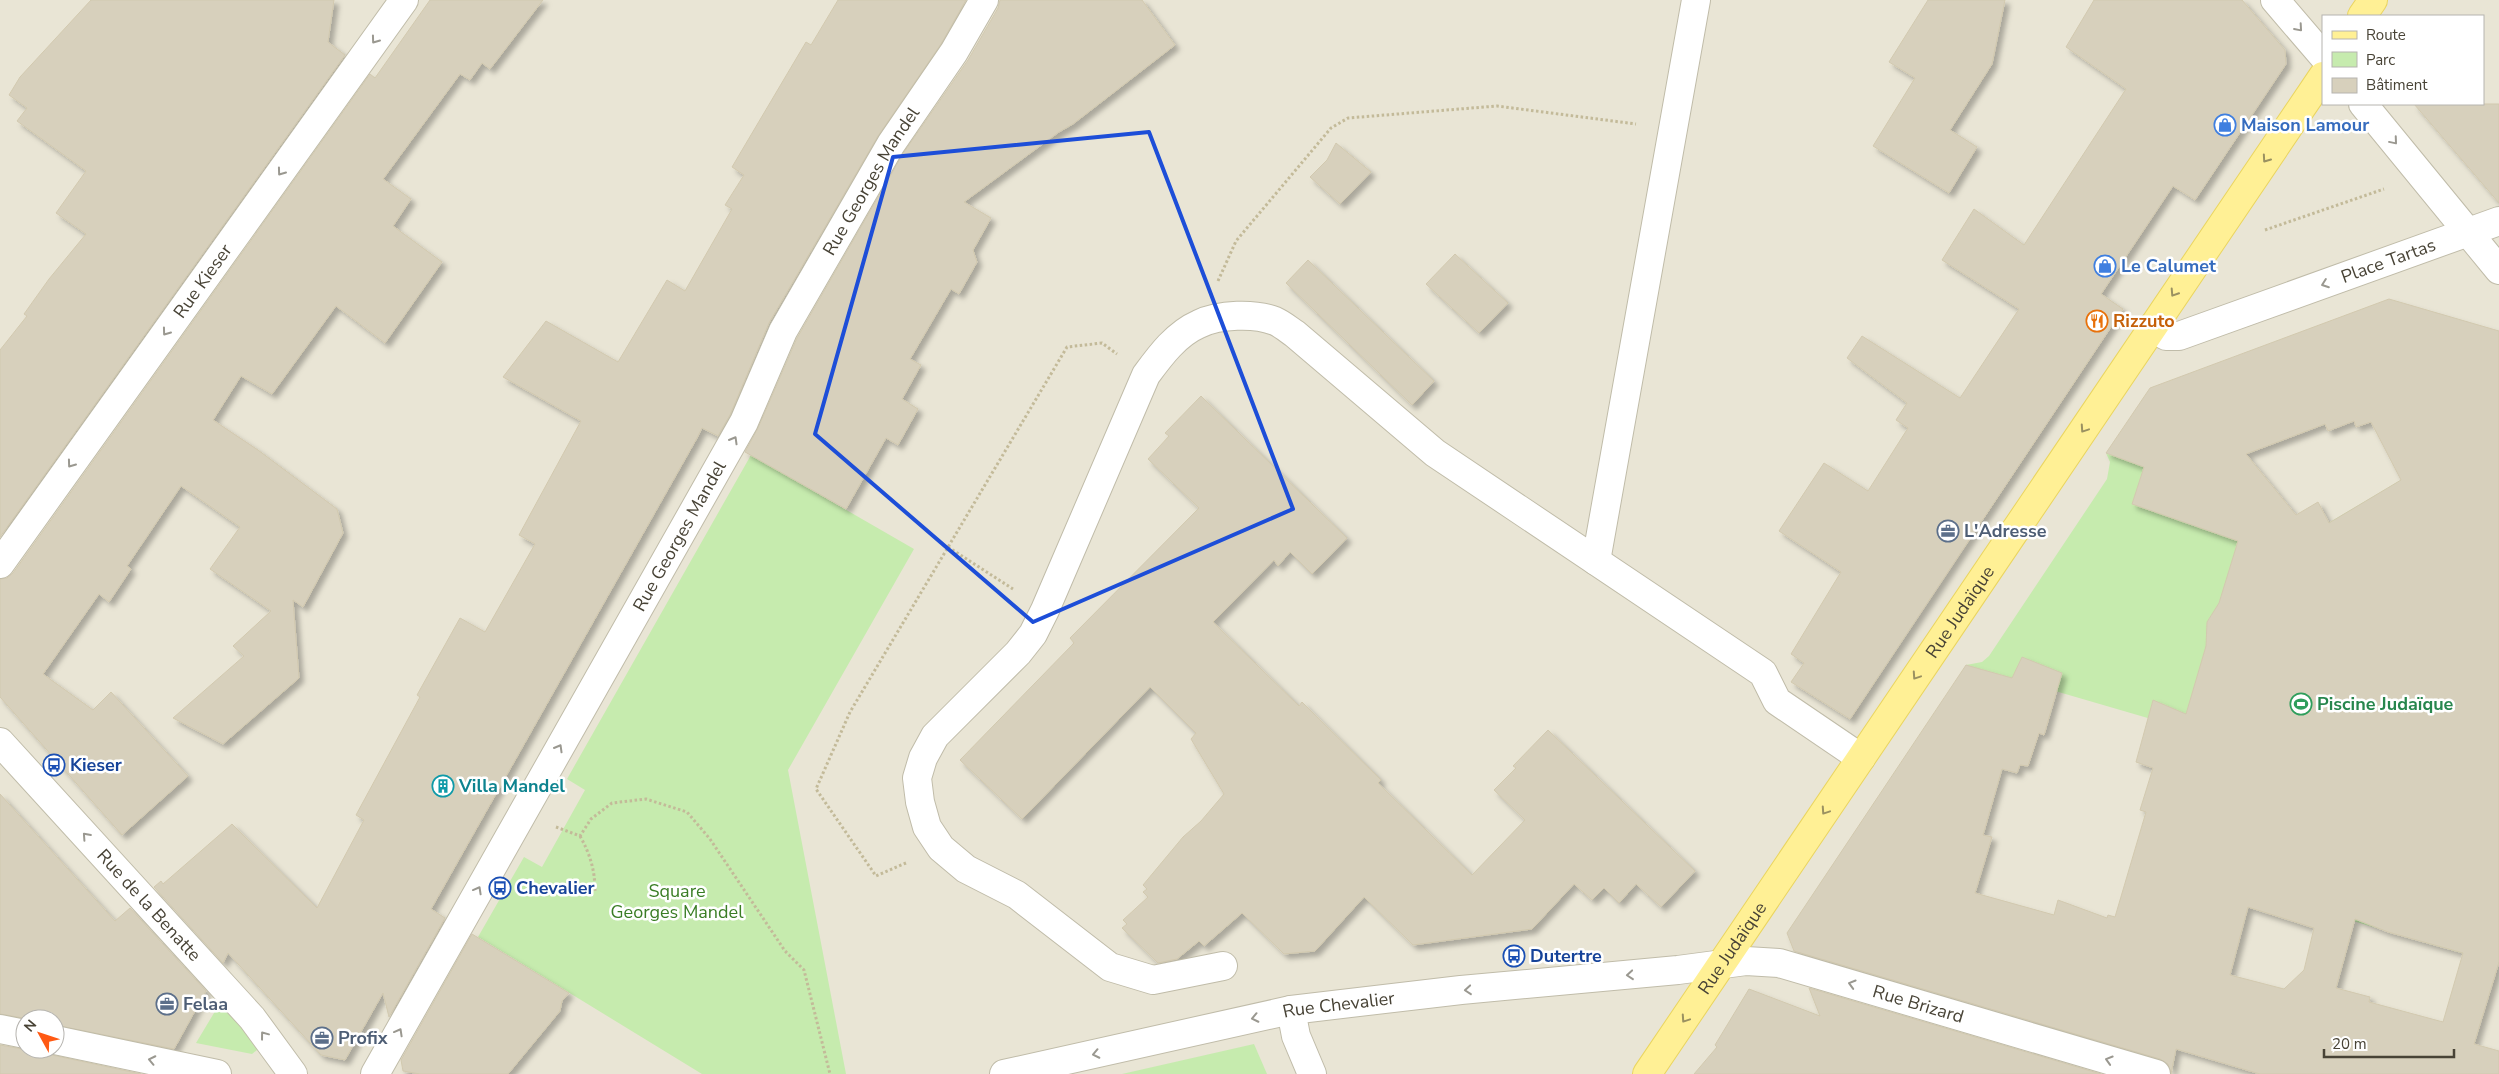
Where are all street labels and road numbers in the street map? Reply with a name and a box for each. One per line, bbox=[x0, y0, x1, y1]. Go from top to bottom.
street label: Rue Georges Mandel bbox=[817, 102, 925, 260]
street label: Place Tartas bbox=[2338, 233, 2439, 289]
street label: Rue Kieser bbox=[168, 239, 238, 323]
street label: Rue Georges Mandel bbox=[627, 456, 732, 616]
street label: Rue Judaïque bbox=[1920, 561, 2000, 663]
street label: Rue de la Benatte bbox=[92, 844, 206, 966]
street label: Rue Judaïque bbox=[1692, 897, 1772, 999]
street label: Rue Brizard bbox=[1870, 979, 1967, 1029]
street label: Rue Chevalier bbox=[1280, 986, 1396, 1024]

